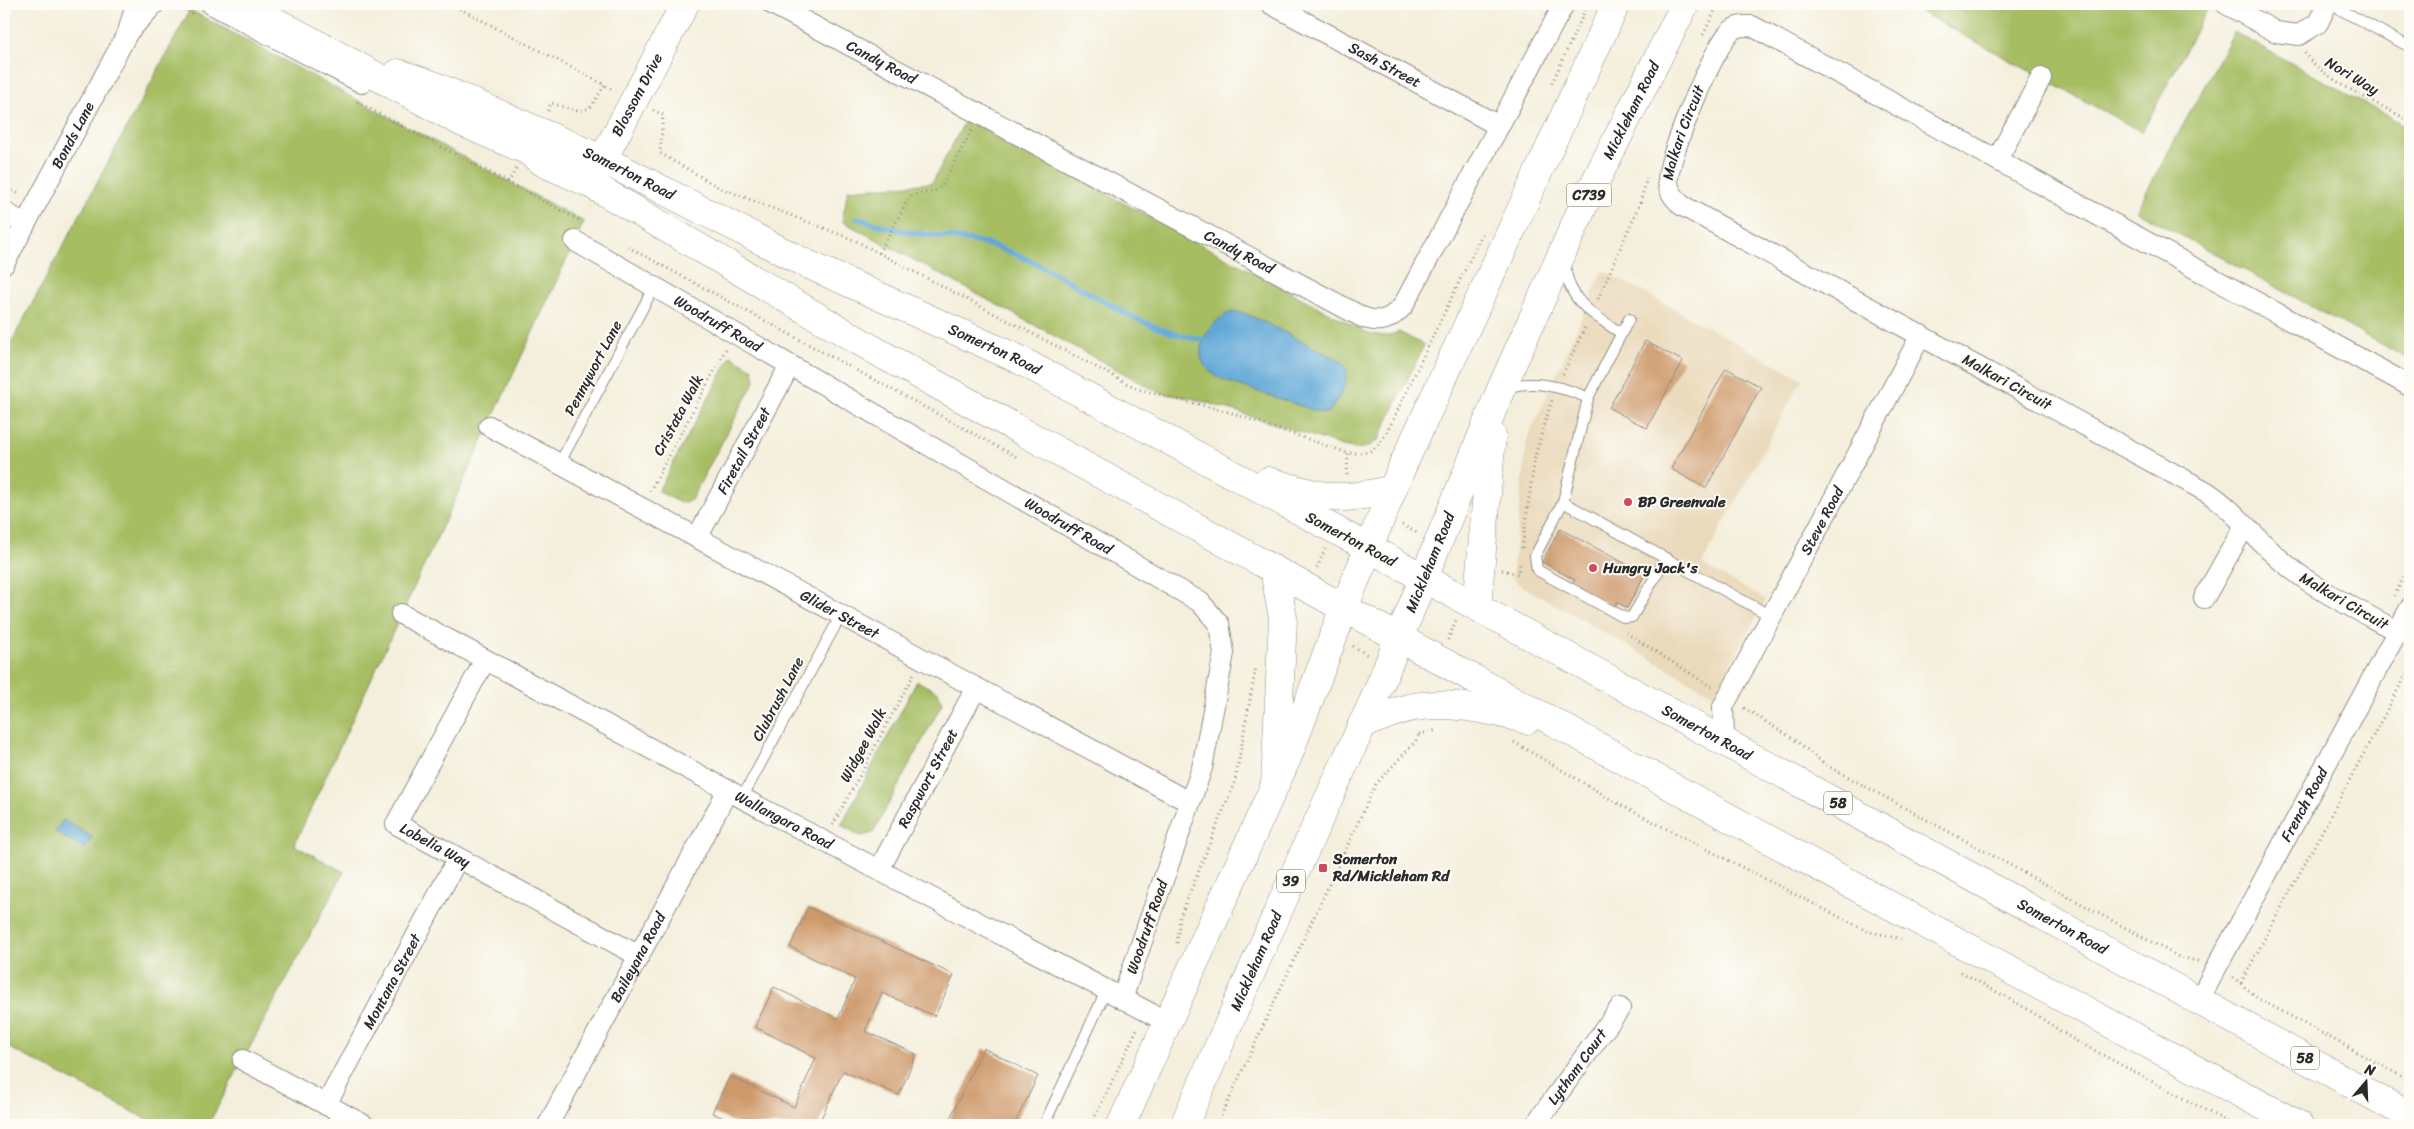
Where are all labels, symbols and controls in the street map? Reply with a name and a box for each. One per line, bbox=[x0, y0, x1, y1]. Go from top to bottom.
street label: Candy Road bbox=[842, 33, 922, 92]
street label: Sash Street bbox=[1344, 35, 1426, 95]
street label: Blossom Drive bbox=[604, 48, 670, 141]
street label: Nori Way bbox=[2320, 50, 2384, 103]
street label: Mickleham Road bbox=[1596, 56, 1667, 164]
street label: Malkari Circuit bbox=[1655, 80, 1713, 182]
street label: Bonds Lane bbox=[44, 97, 101, 174]
street label: Somerton Road bbox=[579, 139, 681, 208]
road number: C739 bbox=[1566, 184, 1612, 206]
street label: Candy Road bbox=[1199, 222, 1280, 282]
street label: Woodruff Road bbox=[669, 288, 768, 360]
street label: Pennywort Lane bbox=[557, 315, 629, 420]
street label: Somerton Road bbox=[944, 316, 1047, 383]
street label: Malkari Circuit bbox=[1957, 347, 2057, 418]
street label: Cristata Walk bbox=[646, 369, 710, 461]
street label: Firetail Street bbox=[710, 402, 778, 499]
street label: Steve Road bbox=[1793, 481, 1852, 560]
place label: BP Greenvale bbox=[1638, 489, 1726, 515]
street label: Woodruff Road bbox=[1020, 490, 1119, 562]
marker: BP Greenvale bbox=[1622, 496, 1634, 508]
street label: Somerton Road bbox=[1301, 504, 1402, 574]
street label: Mickleham Road bbox=[1398, 507, 1463, 617]
place label: Hungry Jack's bbox=[1602, 555, 1699, 581]
marker: Hungry Jack's bbox=[1587, 562, 1599, 574]
street label: Malkari Circuit bbox=[2295, 565, 2394, 638]
street label: Glider Street bbox=[795, 582, 885, 647]
street label: Clubrush Lane bbox=[745, 652, 811, 746]
street label: Somerton Road bbox=[1657, 697, 1758, 768]
street label: Widgee Walk bbox=[832, 702, 894, 787]
street label: Raspwort Street bbox=[891, 723, 965, 833]
street label: French Road bbox=[2273, 761, 2336, 847]
street label: Wallangara Road bbox=[730, 783, 839, 857]
road number: 58 bbox=[1824, 791, 1852, 814]
street label: Lobelia Way bbox=[395, 815, 475, 875]
place label: Somerton Rd/Mickleham Rd bbox=[1332, 846, 1451, 889]
marker: Somerton Rd/Mickleham Rd bbox=[1317, 862, 1329, 874]
road number: 39 bbox=[1277, 869, 1305, 892]
street label: Woodruff Road bbox=[1119, 875, 1176, 978]
street label: Somerton Road bbox=[2012, 891, 2114, 962]
street label: Mickleham Road bbox=[1223, 906, 1290, 1015]
street label: Baileyana Road bbox=[603, 907, 673, 1008]
street label: Montana Street bbox=[356, 928, 429, 1034]
street label: Lytham Court bbox=[1541, 1022, 1615, 1111]
road number: 58 bbox=[2291, 1046, 2319, 1070]
north arrow bbox=[2342, 1056, 2392, 1106]
text: N bbox=[2360, 1056, 2379, 1084]

